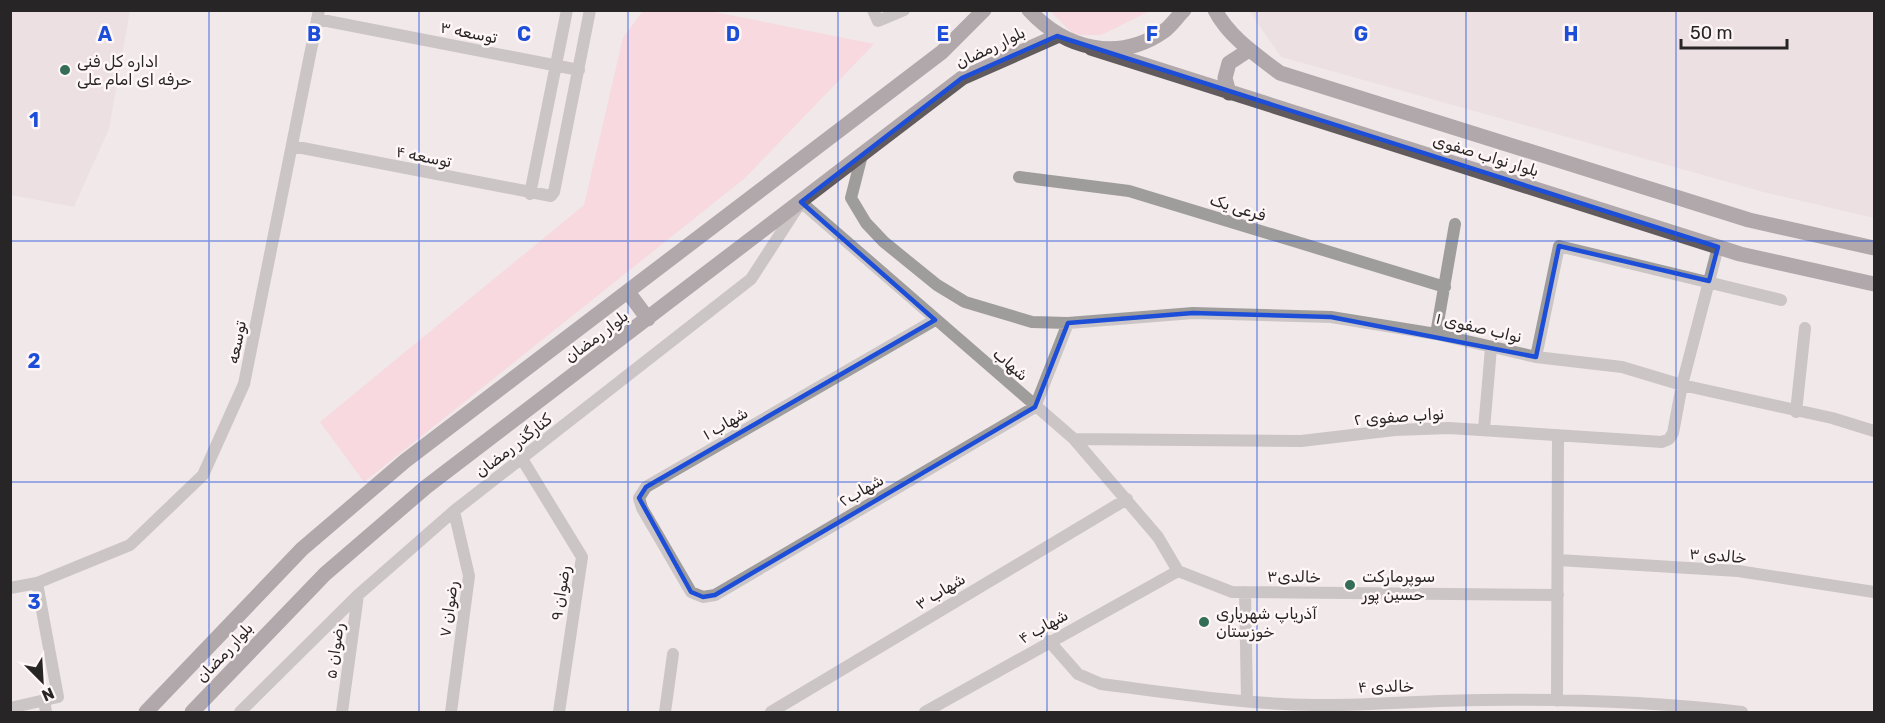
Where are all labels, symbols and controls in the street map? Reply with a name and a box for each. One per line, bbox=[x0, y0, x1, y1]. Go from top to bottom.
scale bar bbox=[1681, 12, 1788, 50]
street label: توسعه ۳ bbox=[439, 18, 499, 48]
text: A bbox=[98, 22, 113, 46]
text: B bbox=[307, 22, 321, 46]
text: C bbox=[517, 22, 531, 46]
text: D bbox=[726, 22, 740, 46]
text: E bbox=[937, 22, 949, 46]
text: F bbox=[1146, 22, 1158, 46]
text: G bbox=[1354, 22, 1368, 46]
text: H bbox=[1564, 22, 1578, 46]
text: 50 m bbox=[1690, 22, 1733, 44]
street label: بلوار رمضان bbox=[952, 23, 1028, 73]
place label: اداره کل فنی حرفه ای امام علی bbox=[77, 52, 192, 90]
marker: اداره کل فنی حرفه ای امام علی bbox=[58, 63, 72, 77]
text: 1 bbox=[29, 108, 39, 132]
street label: بلوار نواب صفوی bbox=[1430, 130, 1541, 182]
street label: توسعه ۴ bbox=[394, 142, 453, 172]
street label: فرعی یک bbox=[1207, 190, 1269, 226]
street label: بلوار رمضان bbox=[561, 306, 632, 367]
street label: نواب صفوی ۱ bbox=[1434, 308, 1524, 348]
street label: توسعه bbox=[223, 319, 251, 365]
street label: شهاب bbox=[989, 344, 1032, 386]
text: 2 bbox=[28, 349, 41, 373]
street label: شهاب ۱ bbox=[699, 403, 752, 445]
street label: نواب صفوی ۲ bbox=[1353, 404, 1445, 430]
street label: کنارگذر رمضان bbox=[471, 409, 557, 482]
street label: شهاب۲ bbox=[836, 470, 887, 512]
street label: خالدی ۳ bbox=[1689, 544, 1747, 567]
street label: رضوان ۹ bbox=[547, 564, 575, 622]
street label: خالدی۳ bbox=[1267, 567, 1321, 586]
place label: سوپرمارکت حسین پور bbox=[1361, 567, 1435, 605]
street label: شهاب ۳ bbox=[912, 569, 969, 615]
marker: سوپرمارکت حسین پور bbox=[1343, 578, 1357, 592]
street label: رضوان ۷ bbox=[435, 580, 463, 638]
text: 3 bbox=[27, 590, 41, 614]
place label: آذریاپ شهریاری خوزستان bbox=[1216, 604, 1317, 642]
street label: شهاب ۴ bbox=[1015, 605, 1072, 649]
marker: آذریاپ شهریاری خوزستان bbox=[1197, 615, 1211, 629]
street label: بلوار رمضان bbox=[192, 619, 258, 687]
street label: رضوان ۵ bbox=[321, 622, 349, 680]
north arrow bbox=[12, 651, 72, 711]
street label: خالدی ۴ bbox=[1358, 677, 1414, 696]
text: N bbox=[39, 683, 57, 705]

